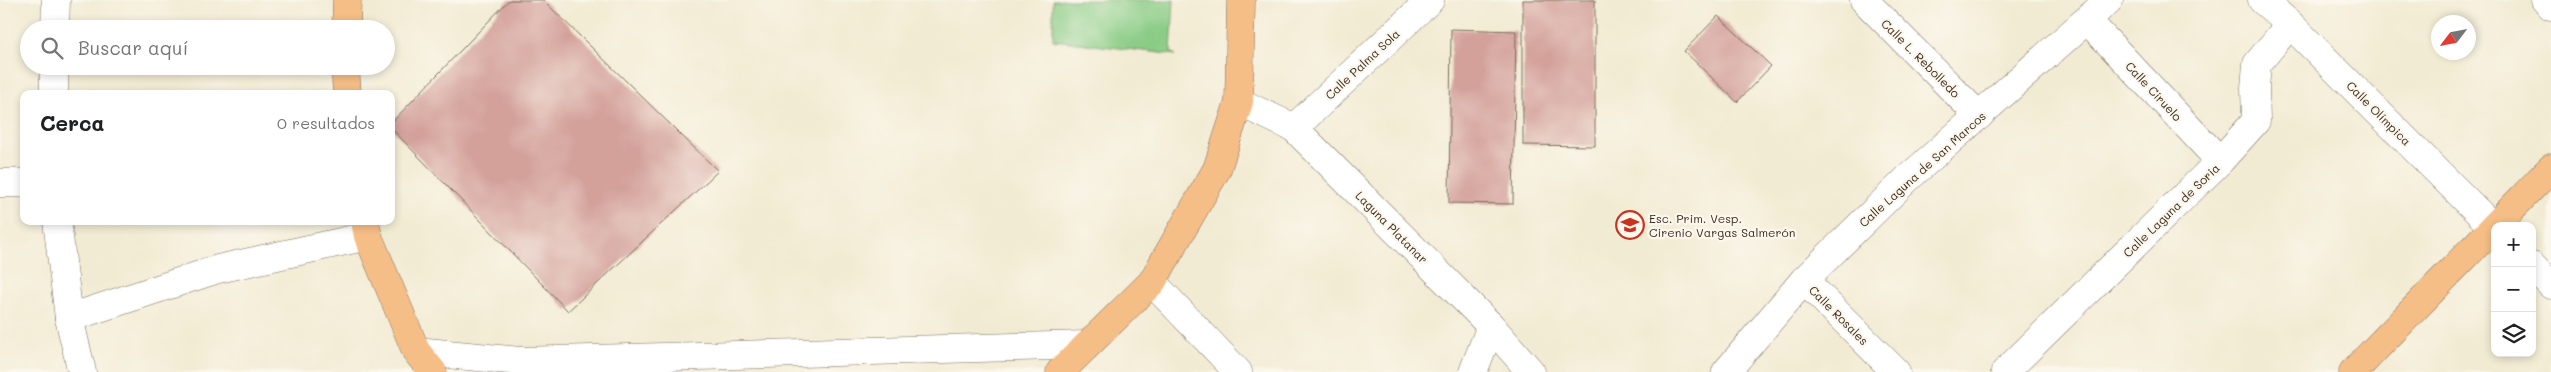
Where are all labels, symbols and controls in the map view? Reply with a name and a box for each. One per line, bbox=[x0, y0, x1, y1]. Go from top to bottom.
street label: Calle L. Rebolledo bbox=[1878, 15, 1964, 101]
north arrow bbox=[2431, 15, 2476, 60]
search box bbox=[20, 20, 395, 75]
street label: Calle Palma Sola bbox=[1321, 25, 1403, 103]
icon: search bbox=[38, 34, 66, 62]
text: Buscar aquí bbox=[78, 35, 188, 60]
street label: Calle Ciruelo bbox=[2122, 58, 2186, 124]
street label: Calle Olímpica bbox=[2343, 77, 2415, 149]
street label: Calle Laguna de San Marcos bbox=[1855, 108, 1989, 230]
text: Cerca bbox=[40, 109, 105, 136]
text: 0 resultados bbox=[277, 112, 375, 133]
street label: Calle Laguna de Soria bbox=[2119, 160, 2223, 260]
street label: Laguna Platanar bbox=[1352, 187, 1432, 267]
school or university icon: Esc. Prim. Vesp. Cirenio Vargas Salmerón bbox=[1615, 210, 1645, 240]
place label: Esc. Prim. Vesp. Cirenio Vargas Salmerón bbox=[1649, 210, 1795, 240]
map controls bbox=[2491, 222, 2536, 357]
button: + bbox=[2491, 222, 2536, 267]
button: − bbox=[2491, 267, 2536, 312]
street label: Calle Rosales bbox=[1806, 282, 1872, 348]
button: layers bbox=[2491, 312, 2536, 357]

